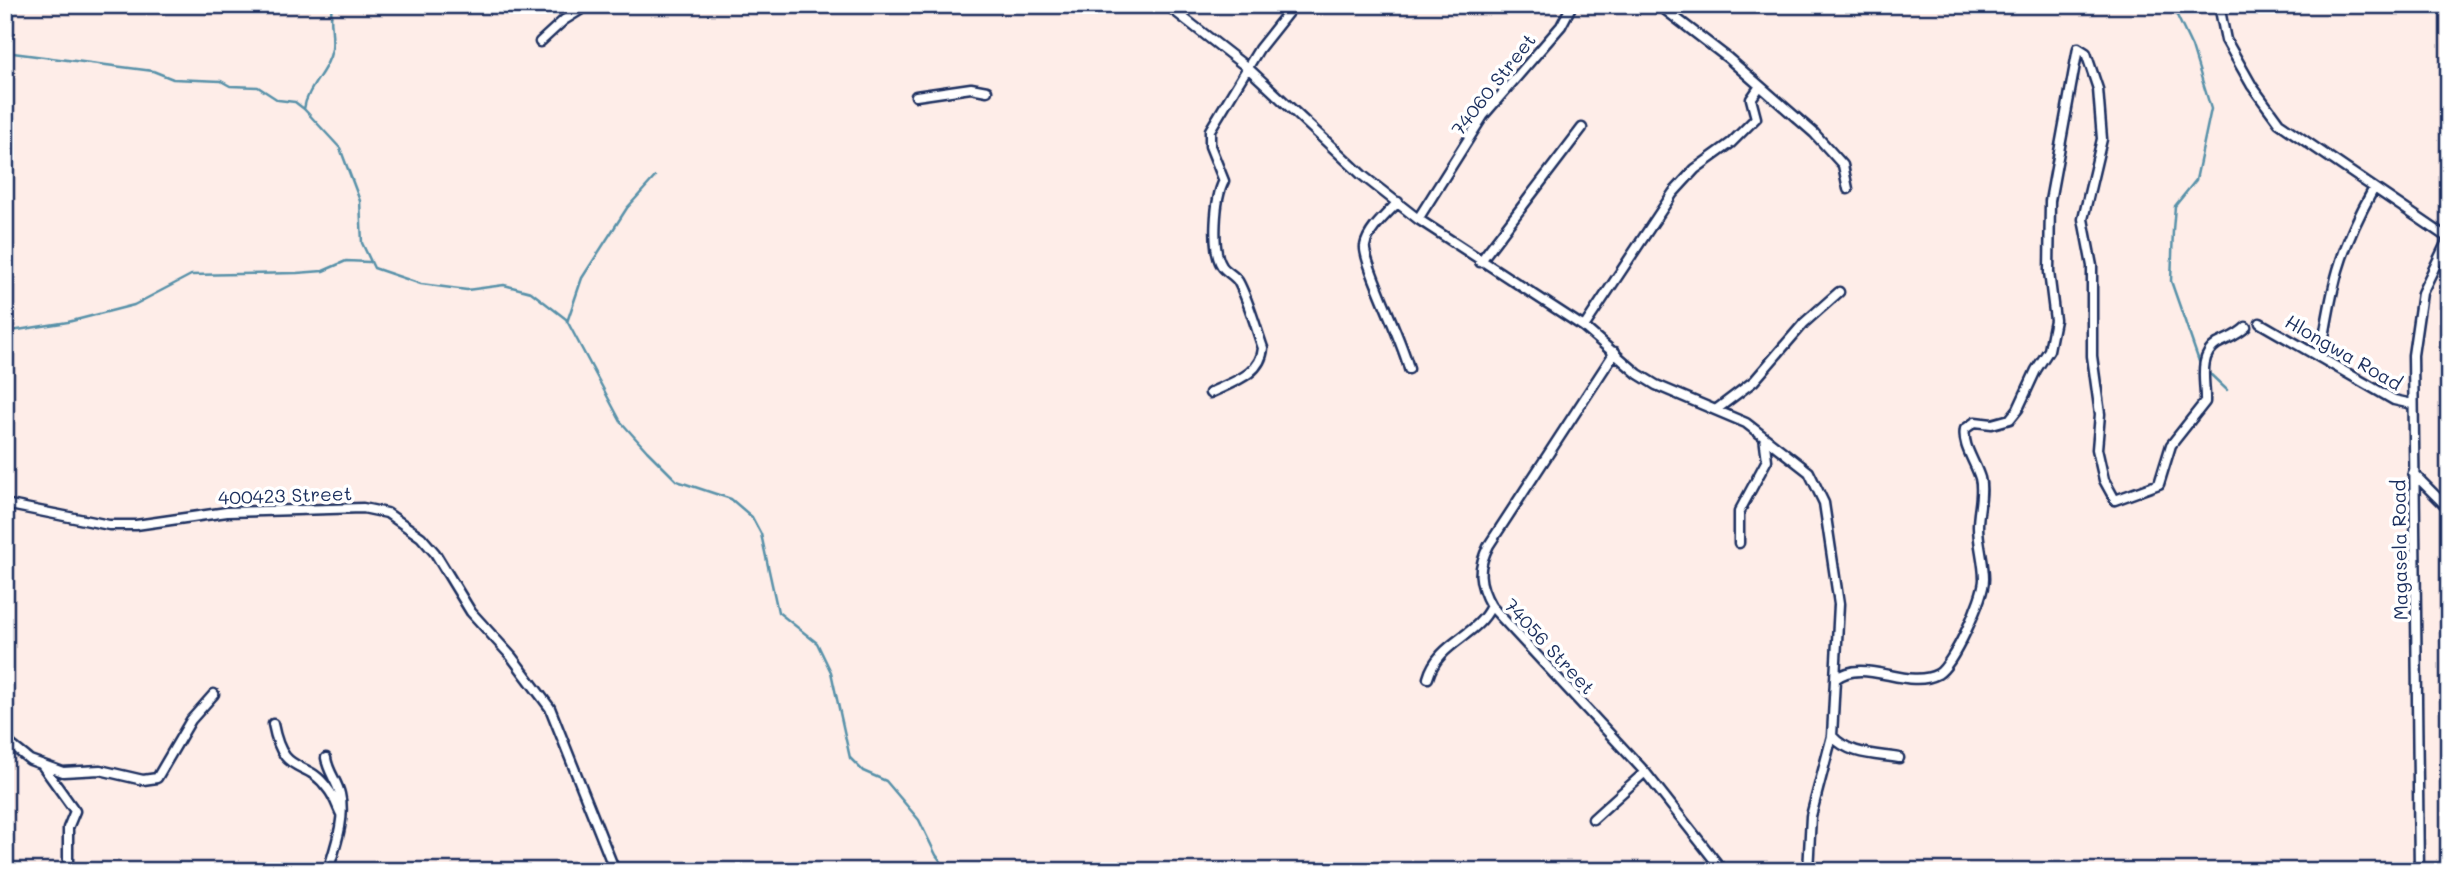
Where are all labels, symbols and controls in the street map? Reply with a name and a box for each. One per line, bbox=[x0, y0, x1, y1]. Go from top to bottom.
street label: 74060 Street bbox=[1445, 28, 1541, 140]
street label: Hlongwa Road bbox=[2281, 308, 2407, 396]
street label: Magasela Road bbox=[2385, 479, 2413, 621]
street label: 400423 Street bbox=[218, 480, 352, 510]
street label: 74056 Street bbox=[1499, 593, 1601, 699]

